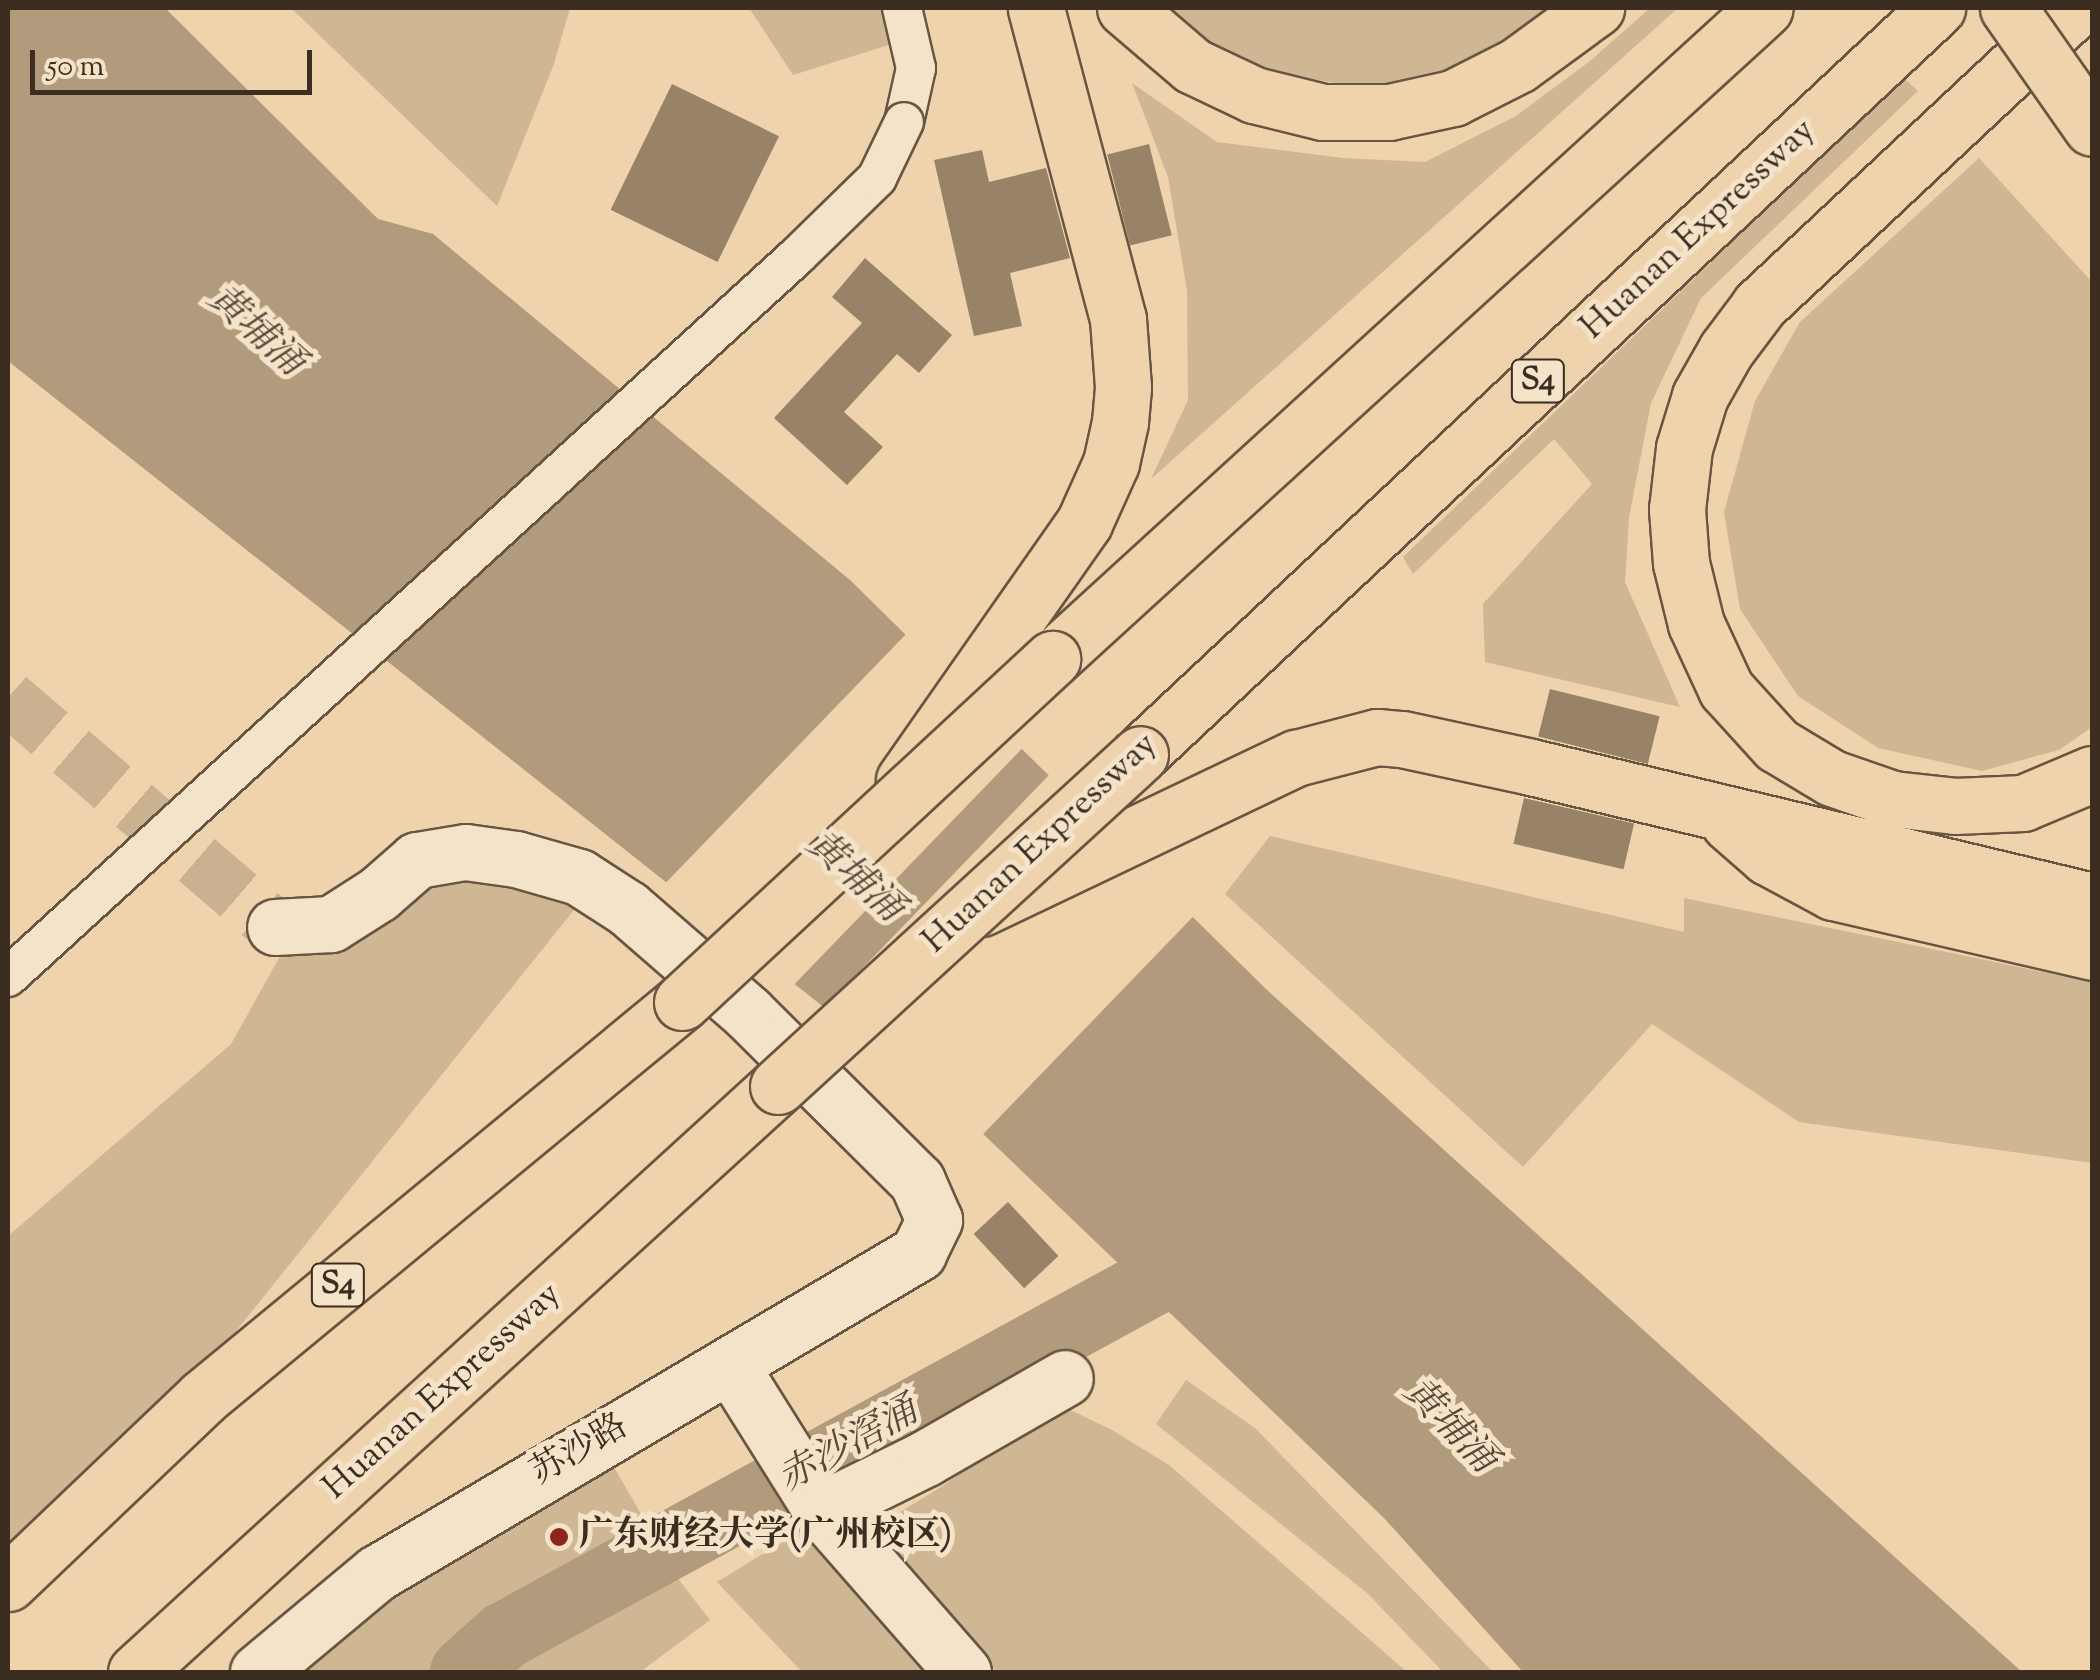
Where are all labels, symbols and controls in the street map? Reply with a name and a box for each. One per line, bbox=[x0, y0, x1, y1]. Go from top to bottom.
scale bar bbox=[35, 30, 318, 92]
text: 50 m bbox=[47, 46, 104, 89]
street label: Huanan Expressway bbox=[1573, 111, 1825, 349]
water label: 黄埔涌 bbox=[196, 277, 312, 387]
road number: S4 bbox=[1510, 354, 1566, 408]
street label: Huanan Expressway bbox=[915, 725, 1167, 963]
water label: 黄埔涌 bbox=[795, 823, 911, 933]
road number: S4 bbox=[310, 1258, 366, 1312]
street label: Huanan Expressway bbox=[316, 1275, 570, 1509]
water label: 黄埔涌 bbox=[1392, 1370, 1504, 1484]
water label: 赤沙滘涌 bbox=[771, 1390, 927, 1504]
street label: 苏沙路 bbox=[524, 1407, 636, 1495]
place label: 广东财经大学(广州校区) bbox=[579, 1516, 952, 1558]
marker: 广东财经大学(广州校区) bbox=[548, 1526, 570, 1548]

